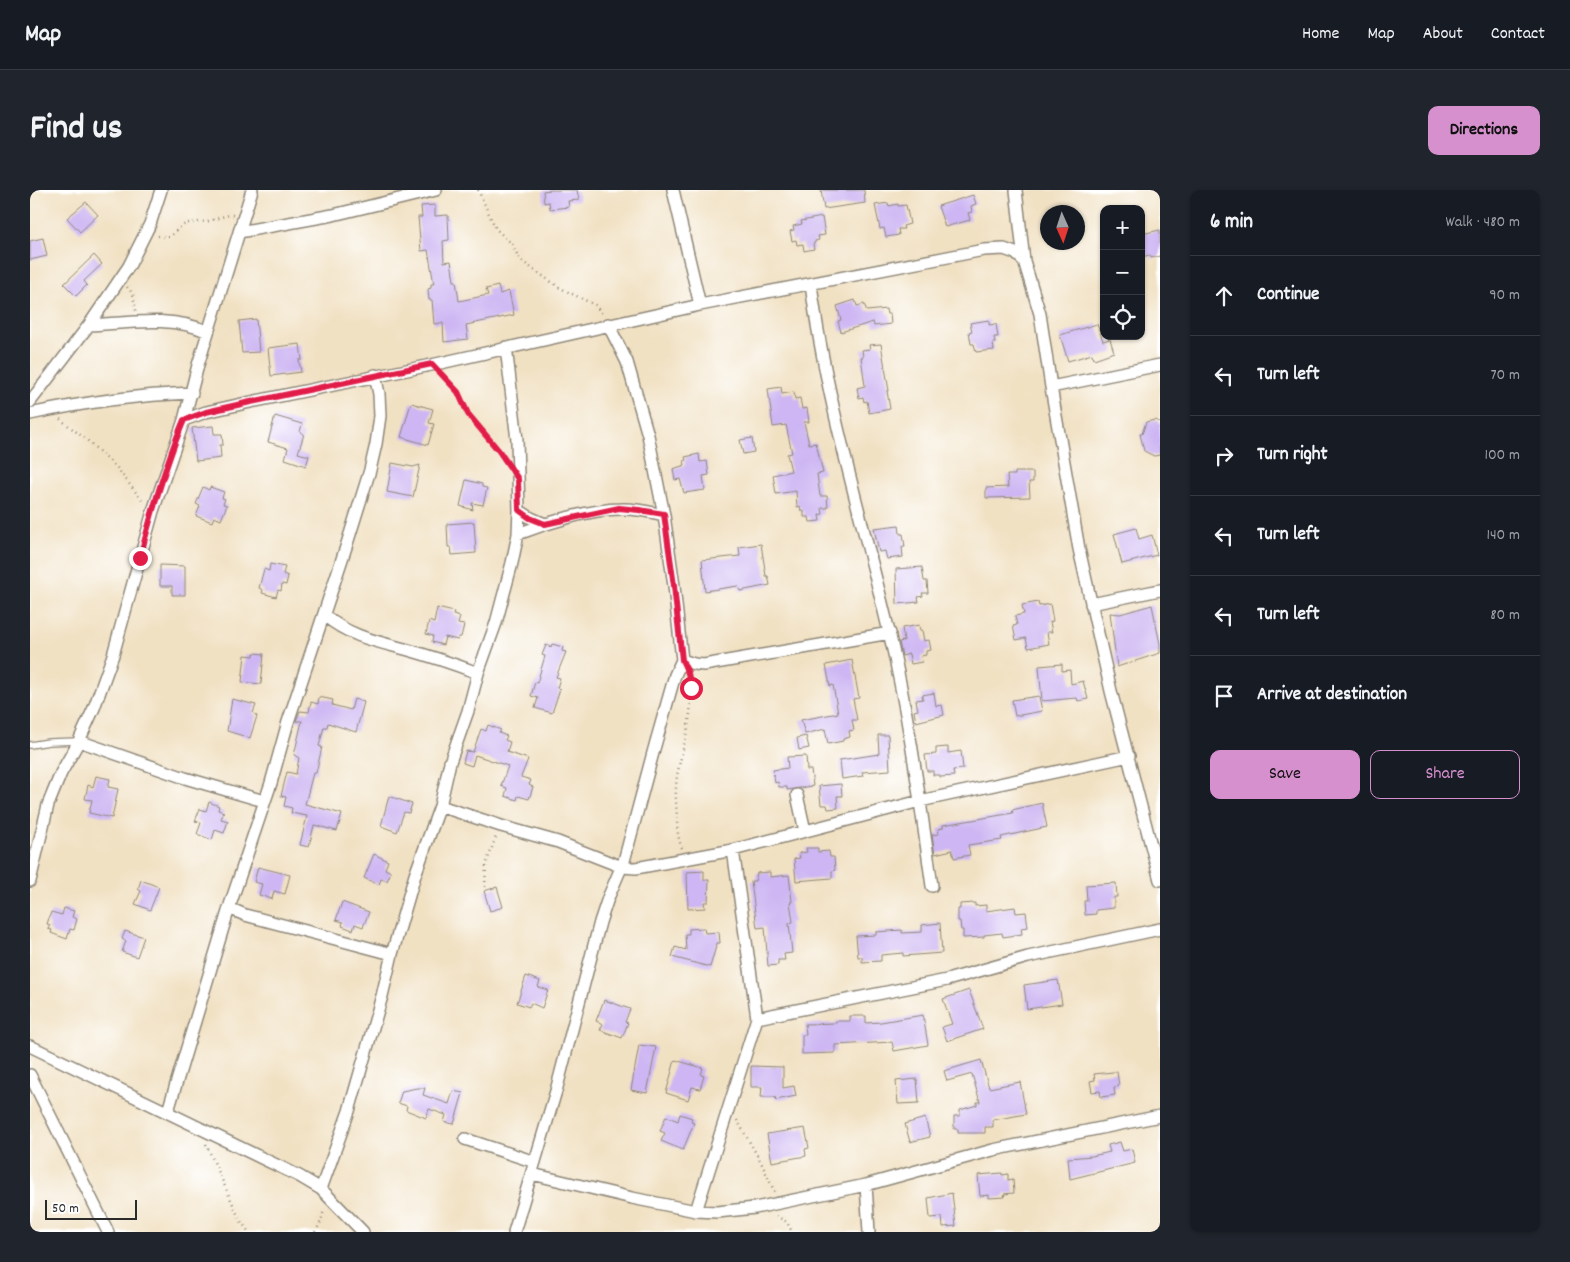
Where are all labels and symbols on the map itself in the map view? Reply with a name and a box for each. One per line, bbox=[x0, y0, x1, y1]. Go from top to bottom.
north arrow bbox=[1040, 205, 1085, 250]
route end bbox=[129, 547, 152, 570]
route start bbox=[680, 677, 703, 700]
scale bar bbox=[45, 1197, 138, 1220]

